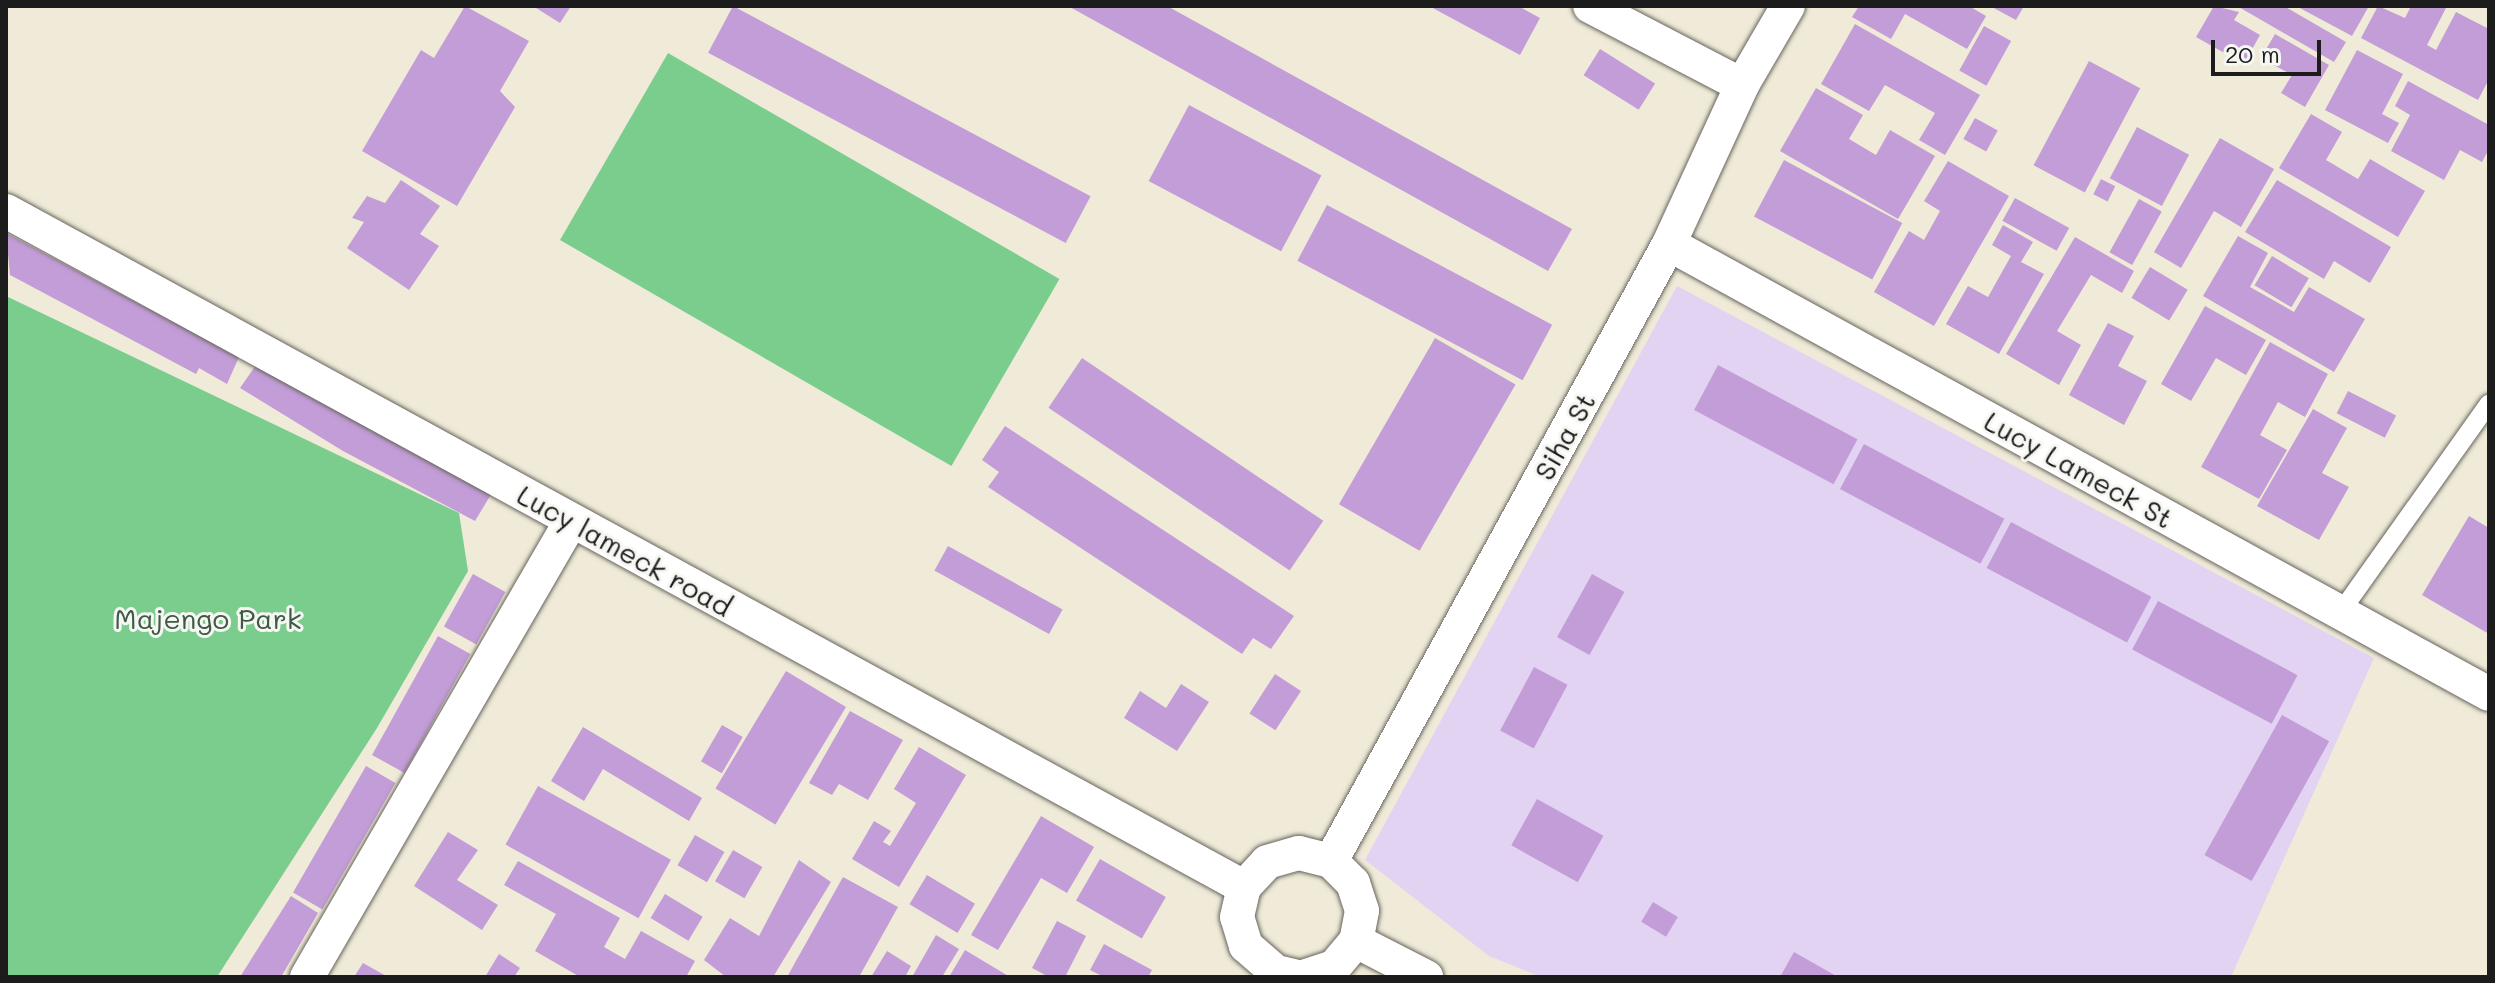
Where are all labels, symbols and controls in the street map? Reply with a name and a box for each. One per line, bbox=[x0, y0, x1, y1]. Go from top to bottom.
scale bar bbox=[2215, 24, 2325, 74]
text: 20 m bbox=[2225, 38, 2280, 69]
street label: Siha St bbox=[1526, 386, 1602, 486]
street label: Lucy Lameck St bbox=[1979, 403, 2179, 535]
street label: Lucy lameck road bbox=[512, 477, 738, 623]
park label: Majengo Park bbox=[114, 601, 302, 635]

